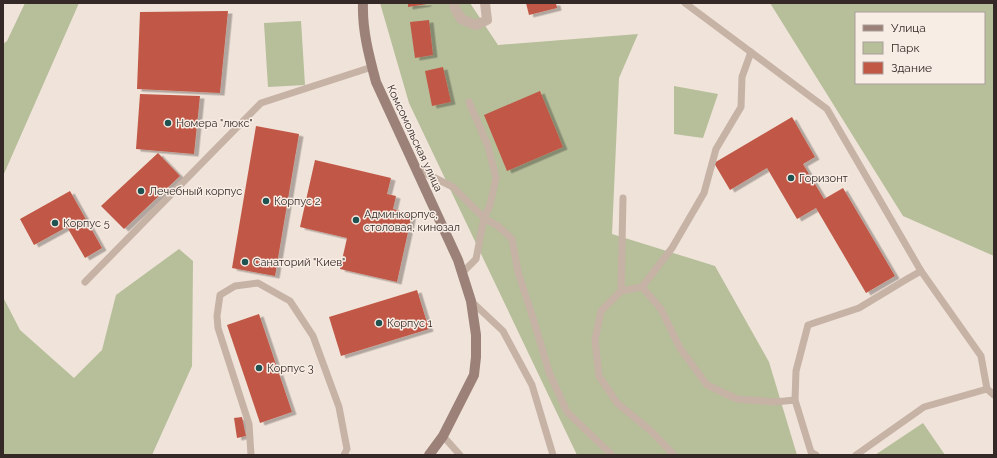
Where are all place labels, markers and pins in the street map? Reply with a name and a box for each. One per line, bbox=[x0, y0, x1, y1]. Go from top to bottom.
place label: Номера "люкс" bbox=[176, 117, 253, 130]
marker: Номера "люкс" bbox=[163, 118, 173, 128]
place label: Горизонт bbox=[799, 172, 849, 185]
marker: Горизонт bbox=[786, 173, 796, 183]
place label: Лечебный корпус bbox=[149, 185, 242, 198]
marker: Лечебный корпус bbox=[136, 186, 146, 196]
place label: Корпус 2 bbox=[274, 195, 321, 208]
marker: Корпус 2 bbox=[261, 196, 271, 206]
place label: Админкорпус, столовая, кинозал bbox=[364, 208, 460, 234]
marker: Админкорпус, столовая, кинозал bbox=[351, 215, 361, 225]
place label: Корпус 5 bbox=[63, 217, 110, 230]
marker: Корпус 5 bbox=[50, 218, 60, 228]
place label: Санаторий "Киев" bbox=[253, 256, 345, 269]
marker: Санаторий "Киев" bbox=[240, 257, 250, 267]
place label: Корпус 1 bbox=[387, 317, 433, 330]
marker: Корпус 1 bbox=[374, 318, 384, 328]
place label: Корпус 3 bbox=[267, 362, 314, 375]
marker: Корпус 3 bbox=[254, 363, 264, 373]

